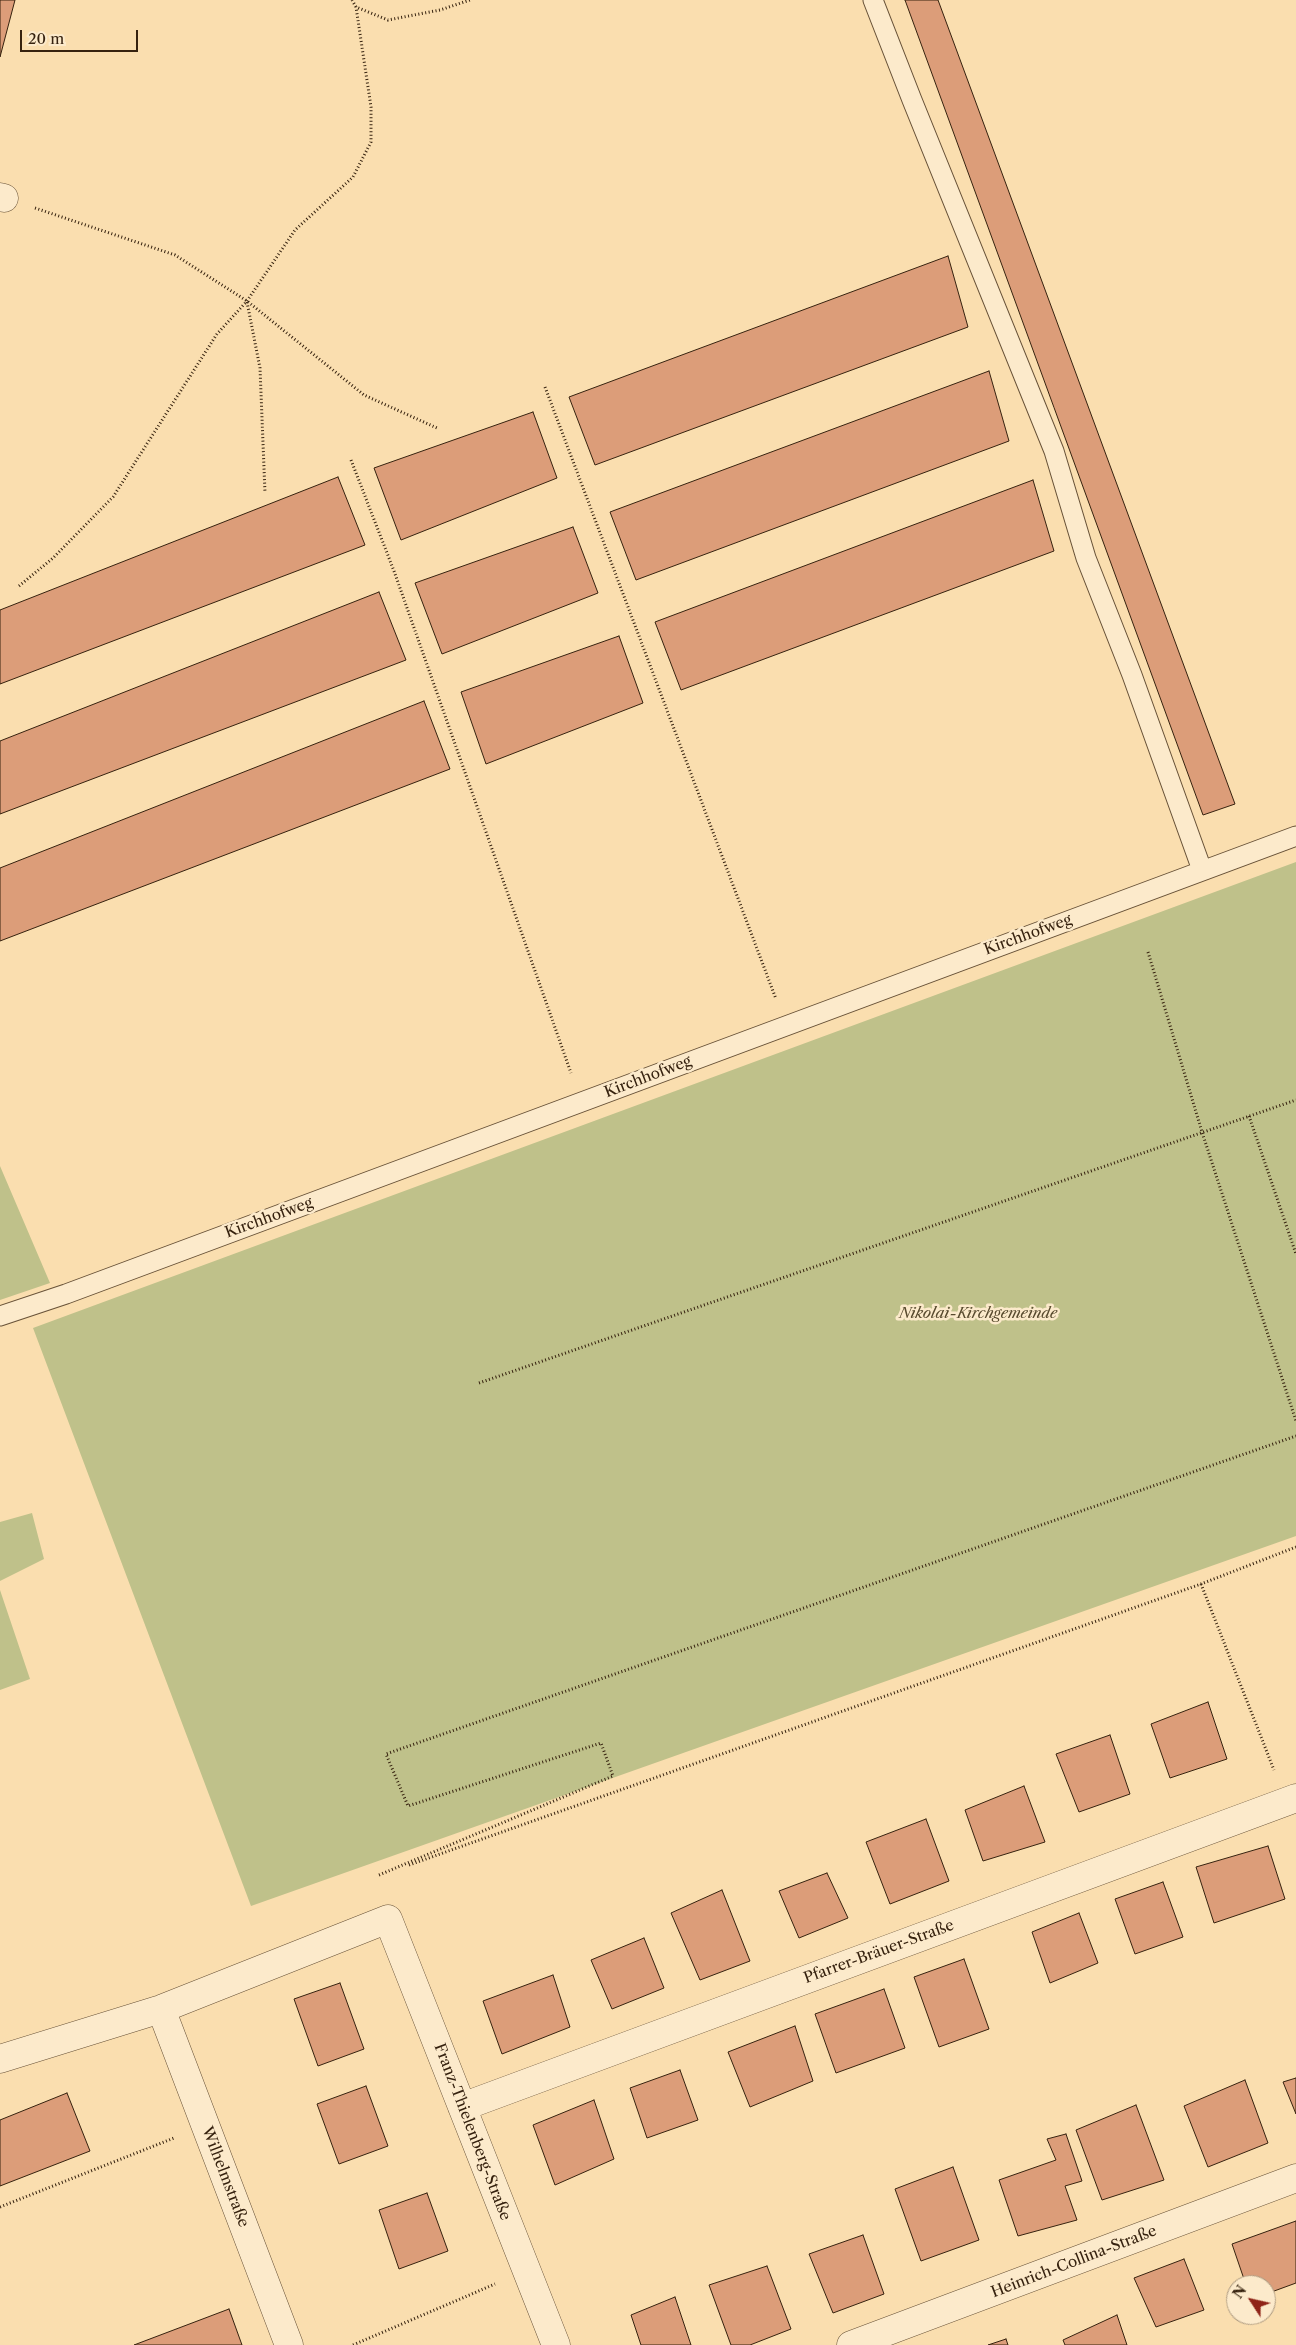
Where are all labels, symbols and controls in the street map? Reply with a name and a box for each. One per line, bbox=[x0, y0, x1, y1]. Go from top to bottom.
scale bar bbox=[22, 20, 140, 52]
text: 20 m bbox=[28, 29, 64, 48]
street label: Kirchhofweg bbox=[982, 911, 1074, 959]
street label: Kirchhofweg bbox=[602, 1052, 694, 1102]
street label: Kirchhofweg bbox=[223, 1194, 315, 1242]
park label: Nikolai-Kirchgemeinde bbox=[899, 1305, 1057, 1323]
street label: Pfarrer-Bräuer-Straße bbox=[801, 1916, 957, 1988]
street label: Franz-Thielenberg-Straße bbox=[430, 2041, 514, 2223]
street label: Wilhelmstraße bbox=[198, 2124, 252, 2230]
street label: Heinrich-Collina-Straße bbox=[989, 2222, 1159, 2302]
north arrow bbox=[1226, 2275, 1276, 2325]
text: N bbox=[1229, 2282, 1250, 2302]

